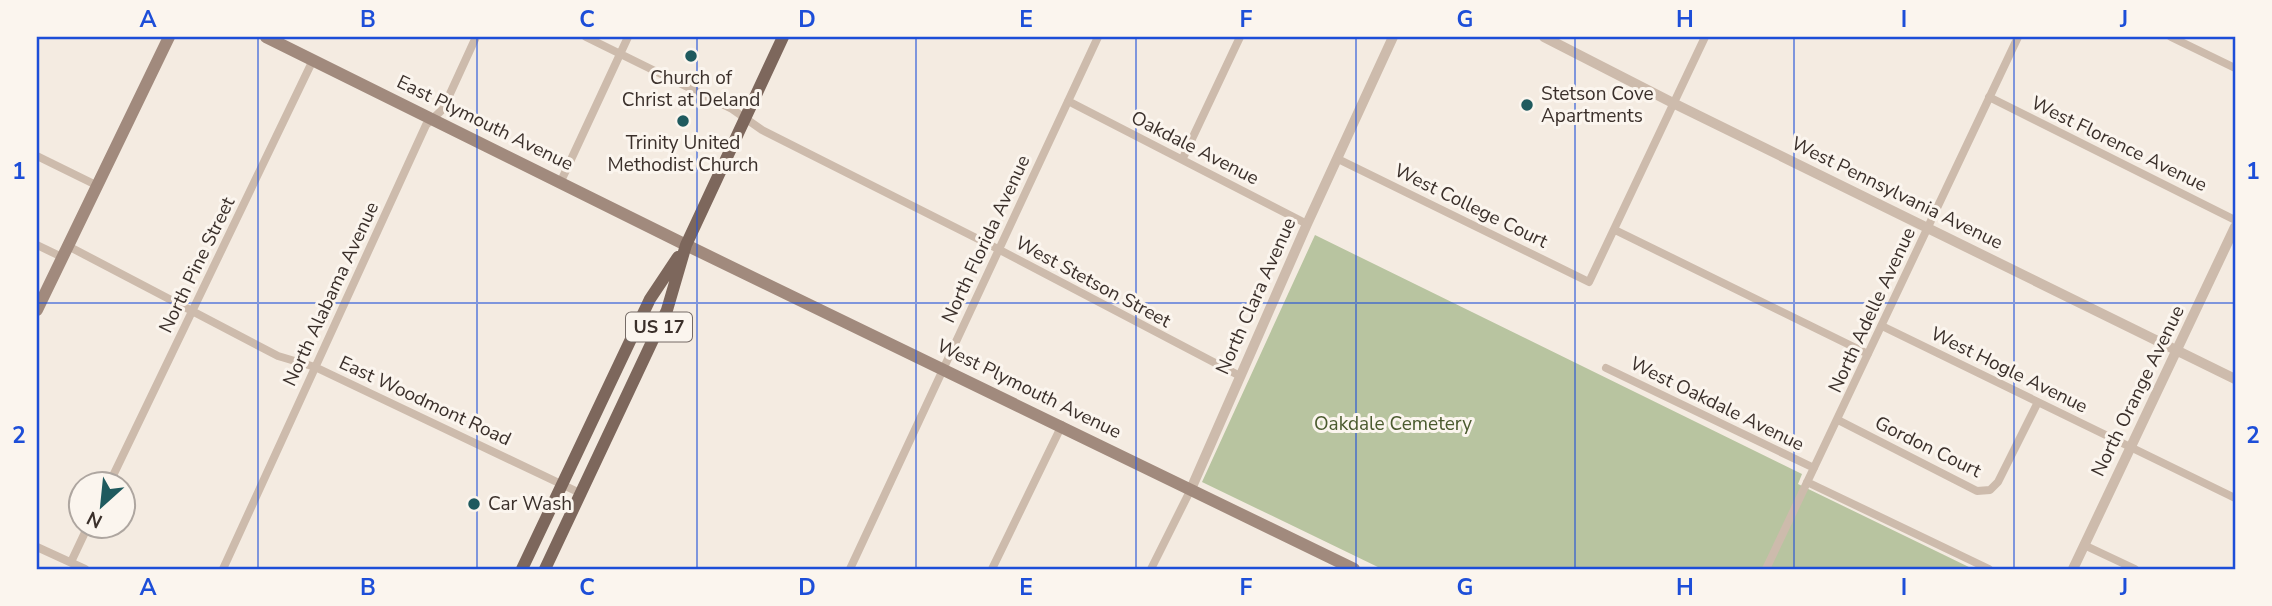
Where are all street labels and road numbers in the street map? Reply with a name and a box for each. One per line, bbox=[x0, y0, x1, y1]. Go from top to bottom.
street label: East Plymouth Avenue bbox=[392, 69, 578, 177]
street label: West Florence Avenue bbox=[2027, 90, 2211, 198]
street label: Oakdale Avenue bbox=[1127, 105, 1263, 191]
street label: West Pennsylvania Avenue bbox=[1787, 130, 2007, 256]
street label: North Florida Avenue bbox=[936, 151, 1036, 327]
street label: West College Court bbox=[1390, 158, 1552, 255]
street label: North Pine Street bbox=[153, 192, 241, 337]
street label: North Alabama Avenue bbox=[277, 197, 385, 391]
street label: North Clara Avenue bbox=[1210, 213, 1302, 379]
street label: North Adelle Avenue bbox=[1822, 223, 1922, 397]
street label: West Stetson Street bbox=[1011, 230, 1176, 334]
street label: North Orange Avenue bbox=[2085, 301, 2191, 481]
road number: US 17 bbox=[626, 312, 692, 342]
street label: West Hogle Avenue bbox=[1926, 321, 2092, 419]
street label: West Plymouth Avenue bbox=[932, 333, 1126, 445]
street label: East Woodmont Road bbox=[335, 350, 515, 452]
street label: West Oakdale Avenue bbox=[1626, 351, 1808, 457]
street label: Gordon Court bbox=[1870, 410, 1986, 484]

